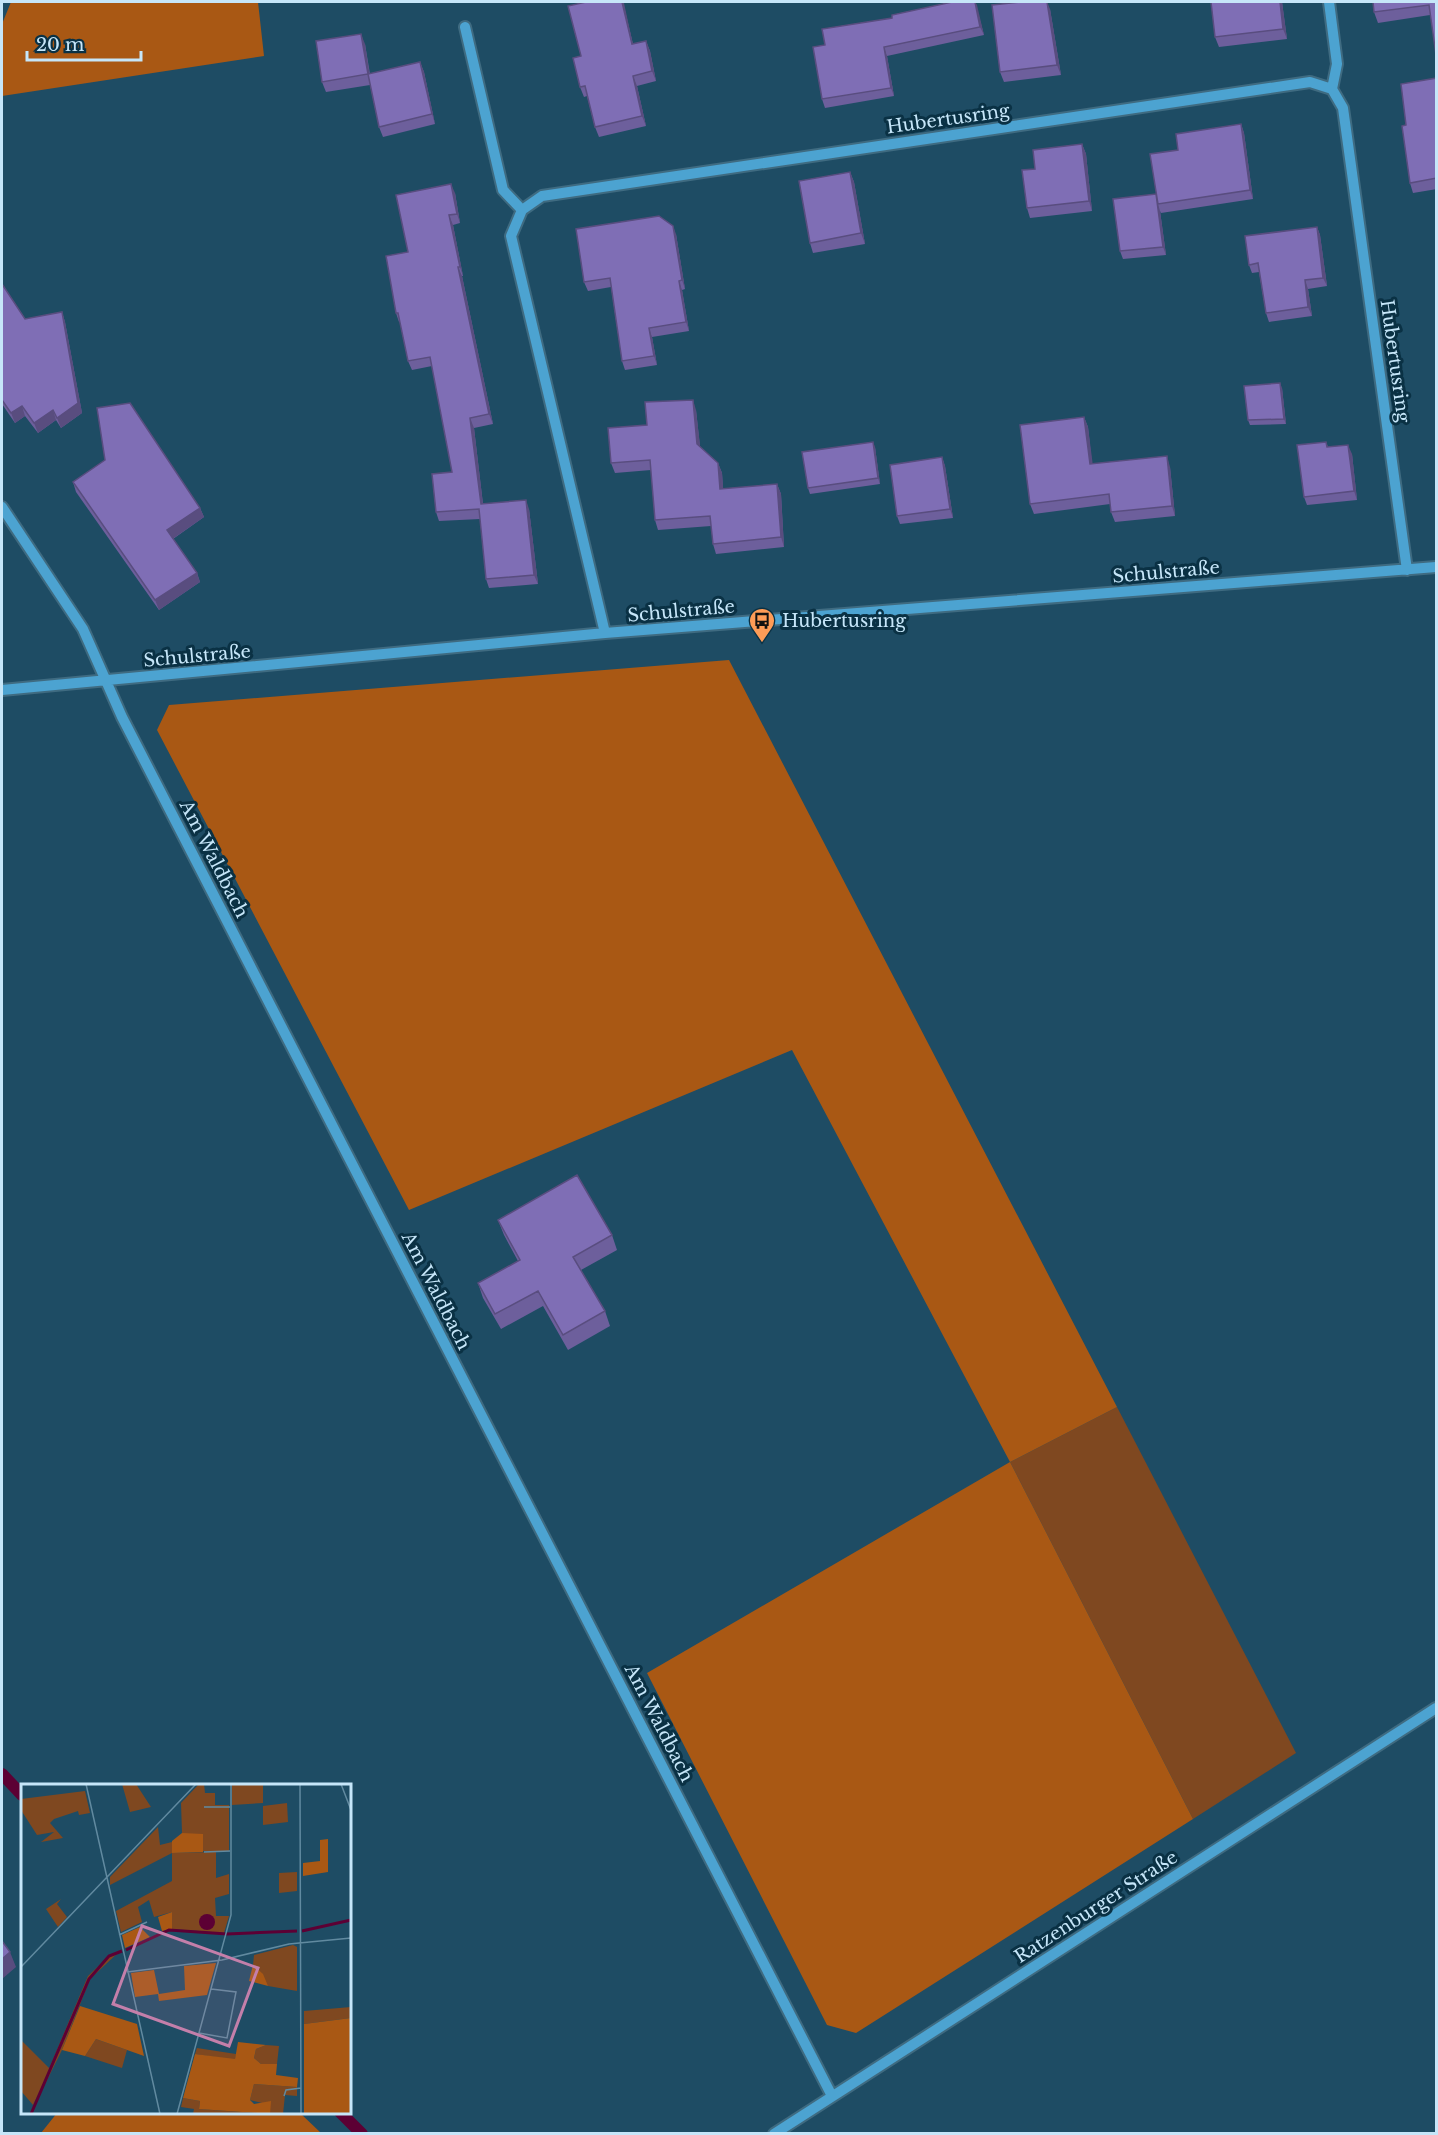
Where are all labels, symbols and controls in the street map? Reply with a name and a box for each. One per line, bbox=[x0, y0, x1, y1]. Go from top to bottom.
scale bar bbox=[27, 24, 141, 62]
text: 20 m bbox=[36, 34, 84, 56]
street label: Hubertusring bbox=[885, 99, 1011, 139]
street label: Hubertusring bbox=[1375, 298, 1415, 424]
street label: Schulstraße bbox=[1111, 556, 1221, 588]
street label: Schulstraße bbox=[626, 595, 736, 627]
bus stop icon: Hubertusring bbox=[747, 606, 777, 644]
place label: Hubertusring bbox=[782, 610, 906, 632]
street label: Schulstraße bbox=[142, 640, 252, 672]
street label: Am Waldbach bbox=[174, 796, 253, 921]
street label: Am Waldbach bbox=[396, 1228, 475, 1353]
street label: Am Waldbach bbox=[619, 1660, 698, 1785]
inset map bbox=[21, 1784, 351, 2114]
street label: Ratzenburger Straße bbox=[1010, 1846, 1182, 1968]

